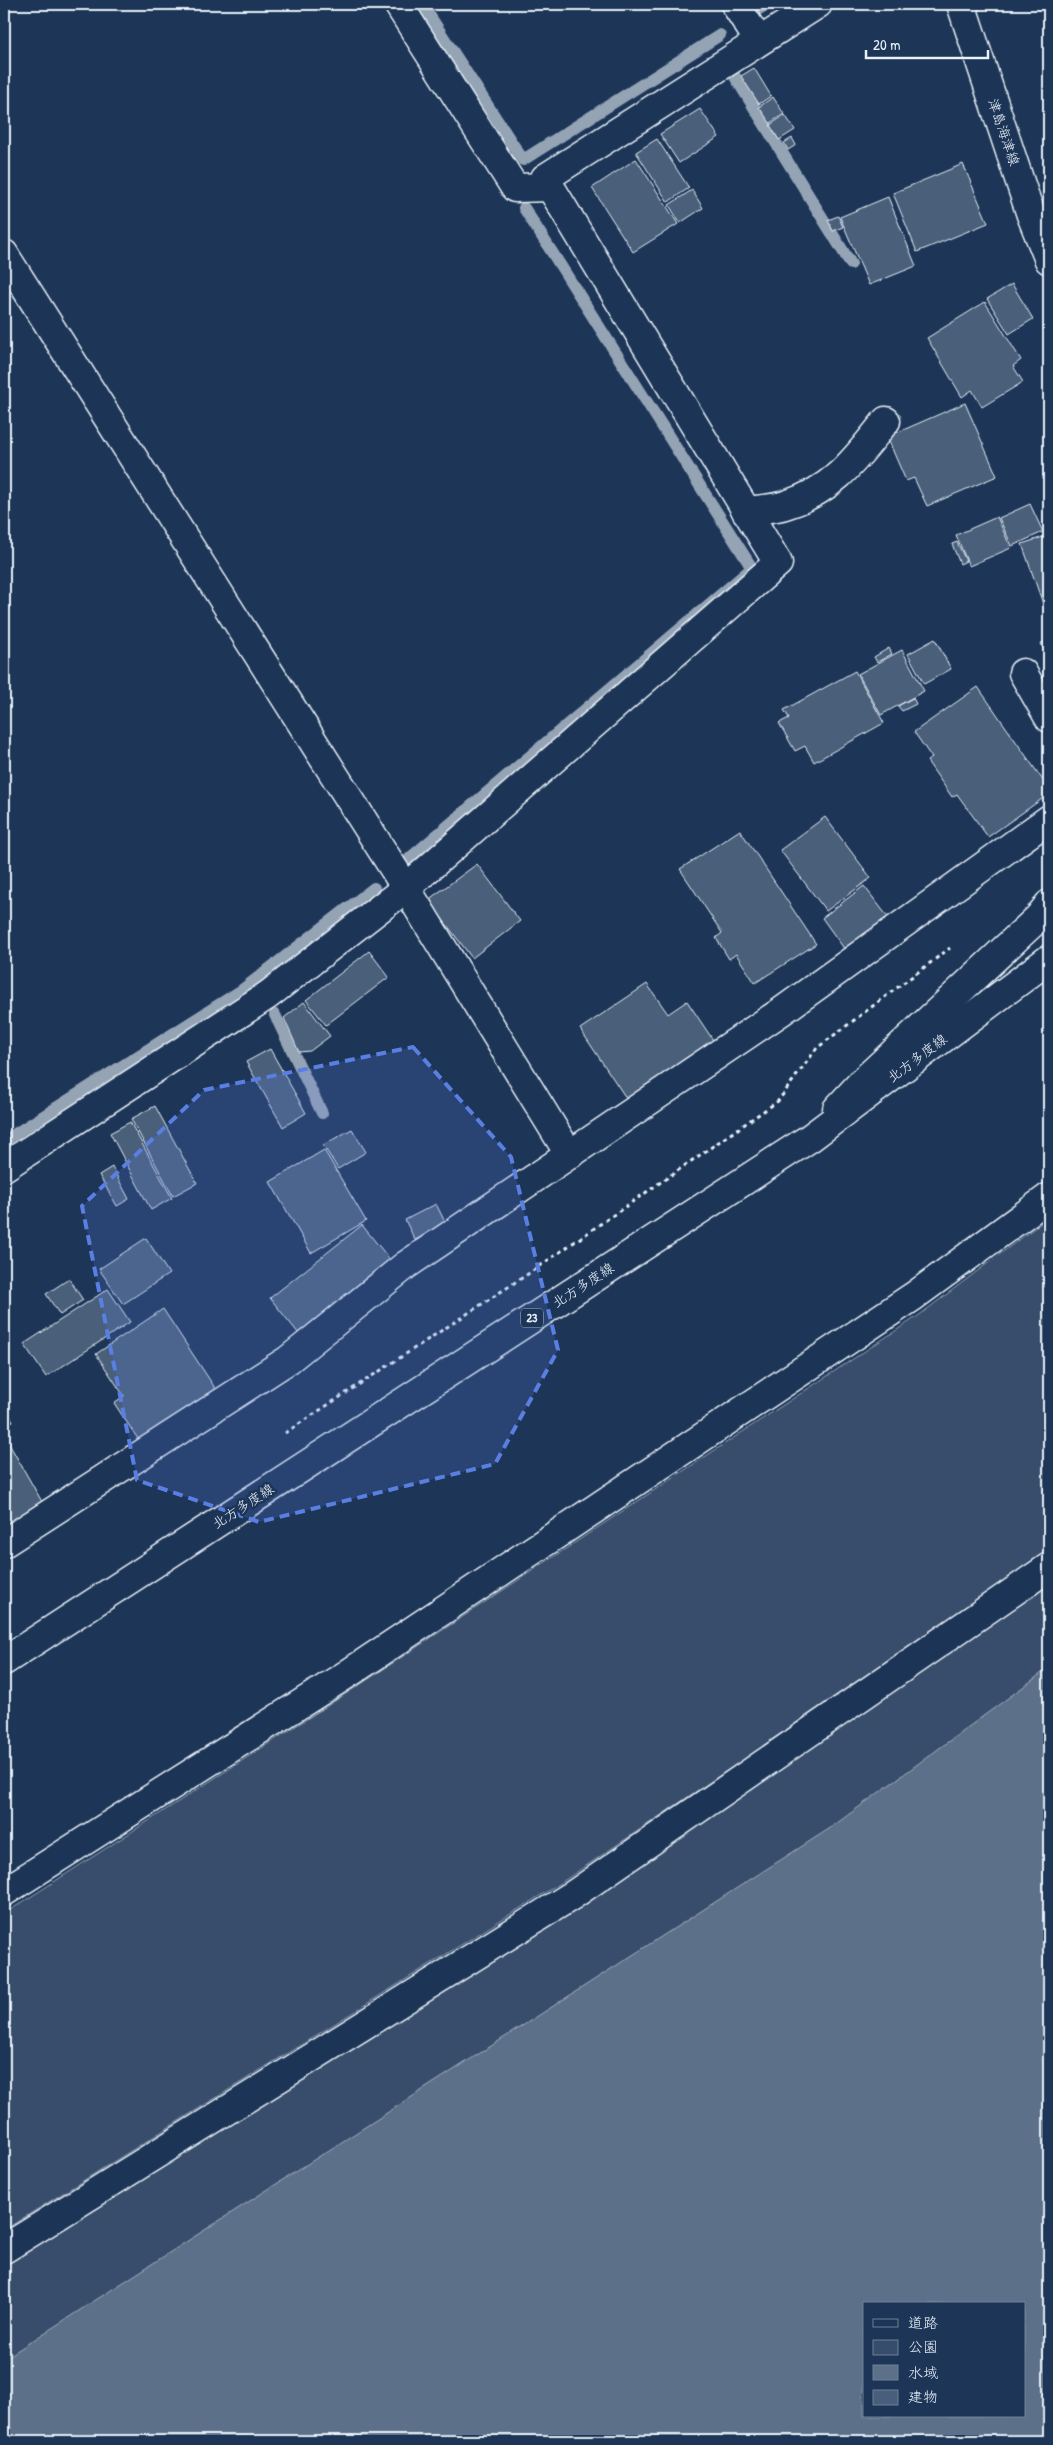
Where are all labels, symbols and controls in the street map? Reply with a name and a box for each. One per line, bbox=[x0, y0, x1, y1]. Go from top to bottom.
scale bar bbox=[866, 28, 988, 60]
text: 20 m bbox=[873, 34, 900, 55]
street label: 津島海津線 bbox=[984, 96, 1025, 168]
street label: 北方多度線 bbox=[883, 1029, 950, 1086]
street label: 北方多度線 bbox=[548, 1258, 617, 1312]
road number: 23 bbox=[521, 1309, 543, 1328]
street label: 北方多度線 bbox=[208, 1479, 277, 1533]
legend bbox=[863, 2302, 1026, 2418]
text: 道路 bbox=[908, 2312, 938, 2333]
text: 公園 bbox=[908, 2336, 938, 2357]
text: 水域 bbox=[908, 2362, 938, 2383]
text: 建物 bbox=[908, 2386, 938, 2407]

